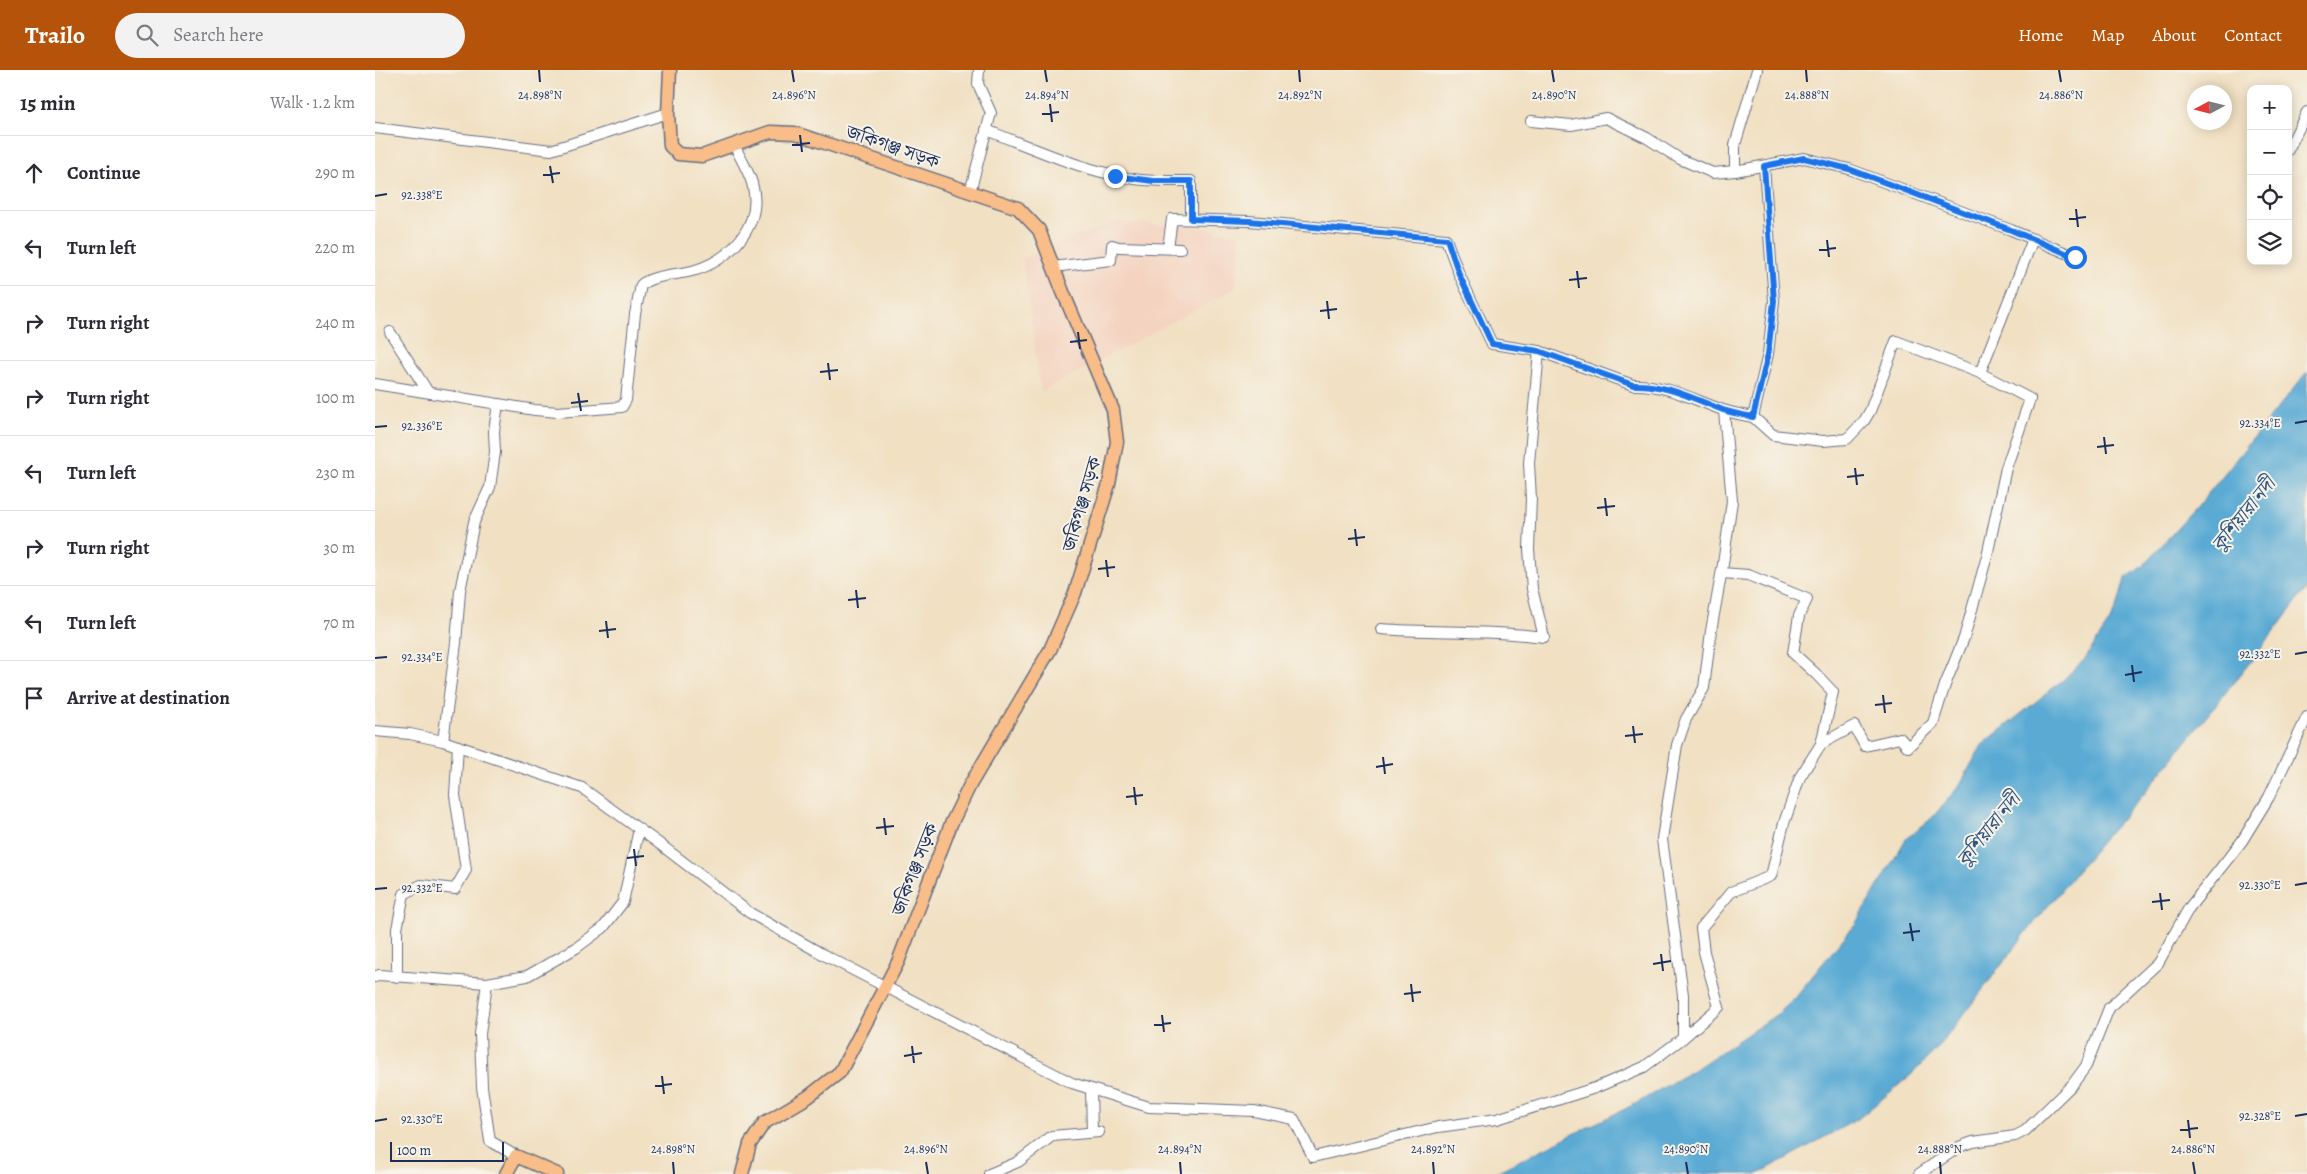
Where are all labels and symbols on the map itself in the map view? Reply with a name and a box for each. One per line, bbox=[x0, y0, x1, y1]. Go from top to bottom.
north arrow bbox=[2187, 85, 2232, 130]
text: 24.898°N bbox=[518, 87, 562, 103]
text: 24.896°N bbox=[772, 87, 816, 103]
text: 24.894°N bbox=[1025, 87, 1069, 103]
text: 24.892°N bbox=[1278, 87, 1322, 103]
text: 24.890°N bbox=[1532, 87, 1577, 103]
text: 24.888°N bbox=[1785, 87, 1830, 103]
text: 24.886°N bbox=[2039, 87, 2083, 103]
street label: জকিগঞ্জ সড়ক bbox=[842, 119, 943, 175]
route end bbox=[1104, 165, 1127, 188]
text: 92.338°E bbox=[401, 187, 443, 203]
route start bbox=[2064, 246, 2087, 269]
text: 92.334°E bbox=[2240, 415, 2280, 431]
text: 92.336°E bbox=[401, 418, 443, 434]
street label: জকিগঞ্জ সড়ক bbox=[1056, 453, 1108, 555]
water label: কুশিয়ারা নদী bbox=[2205, 470, 2283, 557]
text: 92.332°E bbox=[2239, 646, 2281, 662]
text: 92.334°E bbox=[402, 649, 442, 665]
water label: কুশিয়ারা নদী bbox=[1950, 785, 2028, 872]
street label: জকিগঞ্জ সড়ক bbox=[885, 819, 945, 920]
text: 92.330°E bbox=[2239, 877, 2281, 893]
text: 92.332°E bbox=[401, 880, 443, 896]
text: 92.328°E bbox=[2239, 1108, 2281, 1124]
text: 92.330°E bbox=[401, 1111, 443, 1127]
scale bar bbox=[390, 1139, 504, 1162]
text: 24.898°N bbox=[651, 1141, 695, 1157]
text: 24.896°N bbox=[904, 1141, 948, 1157]
text: 24.894°N bbox=[1158, 1141, 1202, 1157]
text: 24.892°N bbox=[1411, 1141, 1455, 1157]
text: 24.890°N bbox=[1664, 1141, 1709, 1157]
text: 24.888°N bbox=[1918, 1141, 1963, 1157]
text: 24.886°N bbox=[2171, 1141, 2215, 1157]

